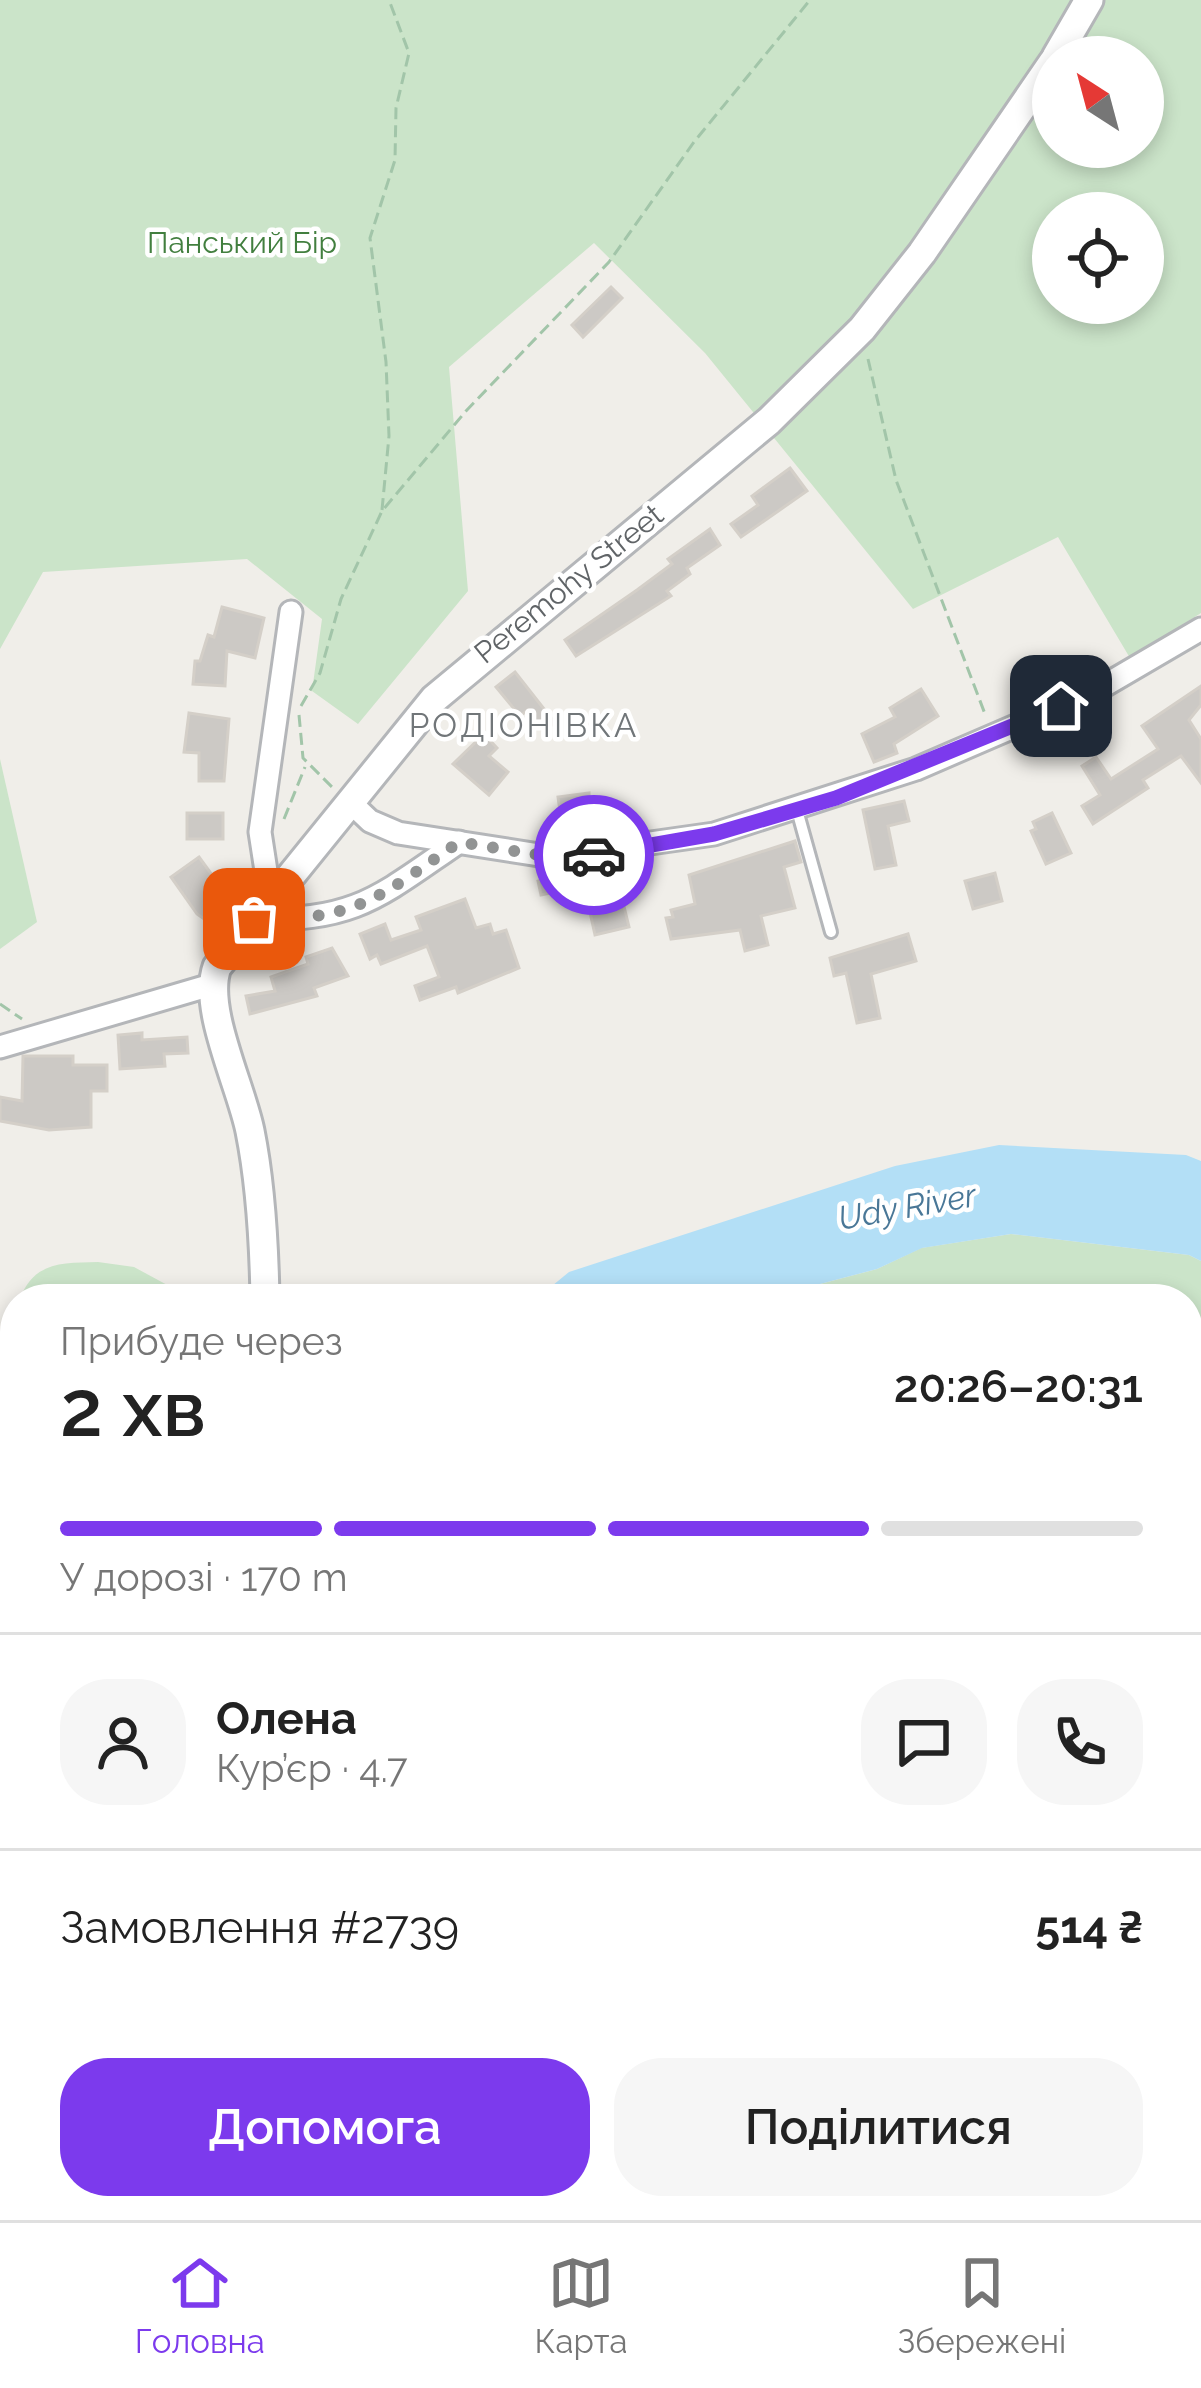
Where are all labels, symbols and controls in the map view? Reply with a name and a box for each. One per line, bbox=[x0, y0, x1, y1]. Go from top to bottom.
north arrow bbox=[1032, 36, 1164, 168]
map controls bbox=[1032, 36, 1164, 324]
button: locate bbox=[1032, 192, 1164, 324]
park label: Панський Бір bbox=[147, 225, 337, 260]
street label: Peremohy Street bbox=[467, 497, 670, 670]
pin bbox=[1010, 655, 1112, 757]
icon: home bbox=[1028, 673, 1094, 739]
district label: РОДІОНІВКА bbox=[409, 706, 639, 745]
courier bbox=[534, 795, 654, 915]
icon: car bbox=[561, 822, 627, 888]
pin bbox=[203, 868, 305, 970]
icon: bag bbox=[221, 886, 287, 952]
water label: Udy River bbox=[835, 1175, 981, 1238]
text: Прибуде через bbox=[60, 1318, 343, 1364]
text: 20:26–20:31 bbox=[894, 1360, 1143, 1413]
text: 2 хв bbox=[60, 1363, 206, 1454]
text: У дорозі · 170 m bbox=[60, 1554, 348, 1600]
button: person bbox=[60, 1679, 186, 1805]
button: chat bbox=[861, 1679, 987, 1805]
button: phone bbox=[1017, 1679, 1143, 1805]
text: Олена bbox=[216, 1692, 357, 1745]
text: Кур’єр · 4.7 bbox=[216, 1745, 408, 1791]
text: Замовлення #2739 bbox=[60, 1901, 459, 1954]
text: 514 ₴ bbox=[1035, 1901, 1143, 1954]
button: Допомога bbox=[60, 2058, 590, 2196]
button: Поділитися bbox=[614, 2058, 1143, 2196]
tab: Головна bbox=[135, 2250, 265, 2361]
tab: Карта bbox=[535, 2250, 627, 2361]
tab: Збережені bbox=[897, 2250, 1066, 2361]

